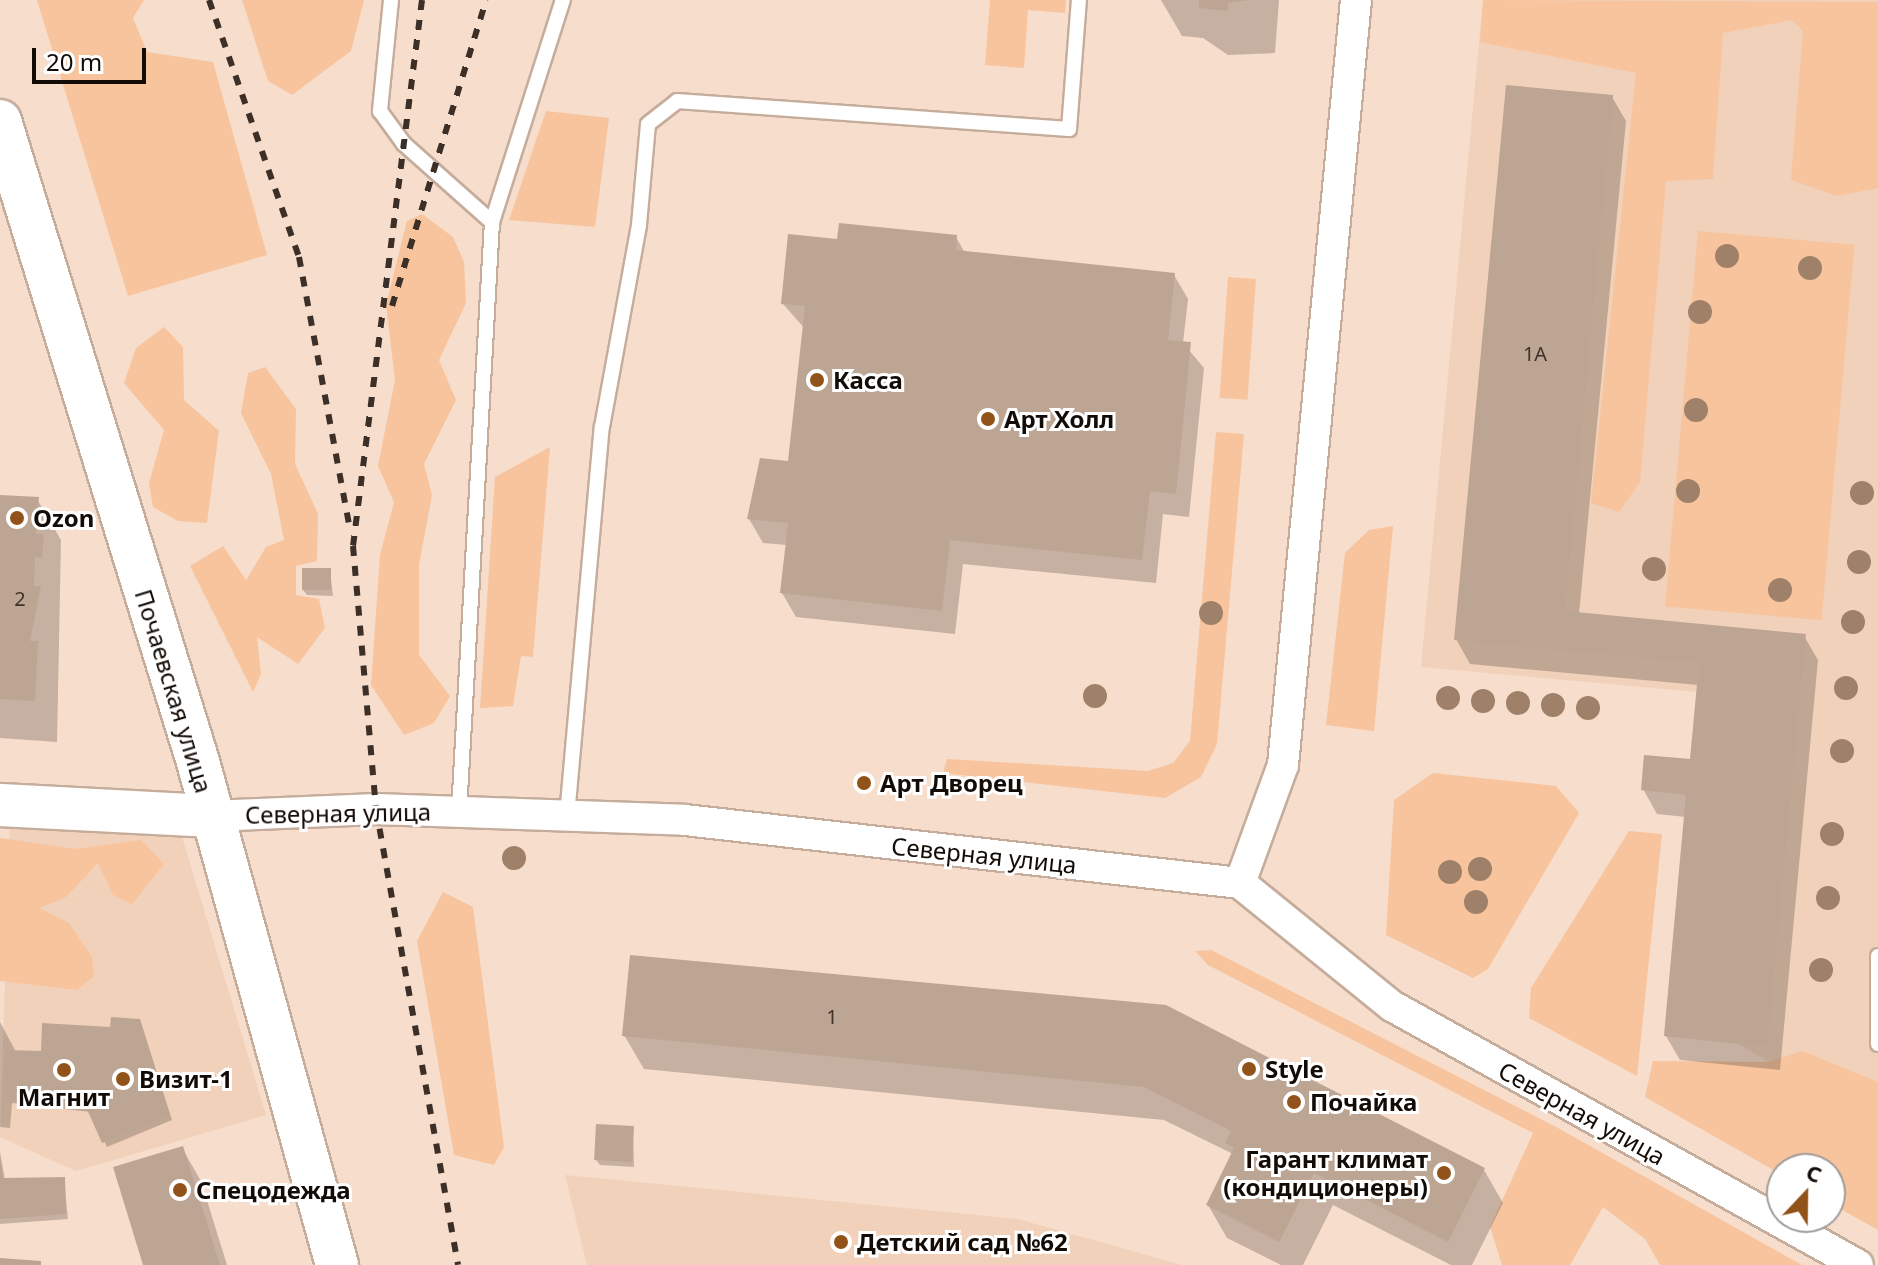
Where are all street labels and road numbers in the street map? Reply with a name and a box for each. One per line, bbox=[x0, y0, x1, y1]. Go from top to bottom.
street label: Почаевская улица bbox=[129, 586, 219, 796]
street label: Северная улица bbox=[245, 797, 431, 829]
street label: Северная улица bbox=[890, 831, 1078, 879]
street label: Северная улица bbox=[1494, 1055, 1670, 1171]

